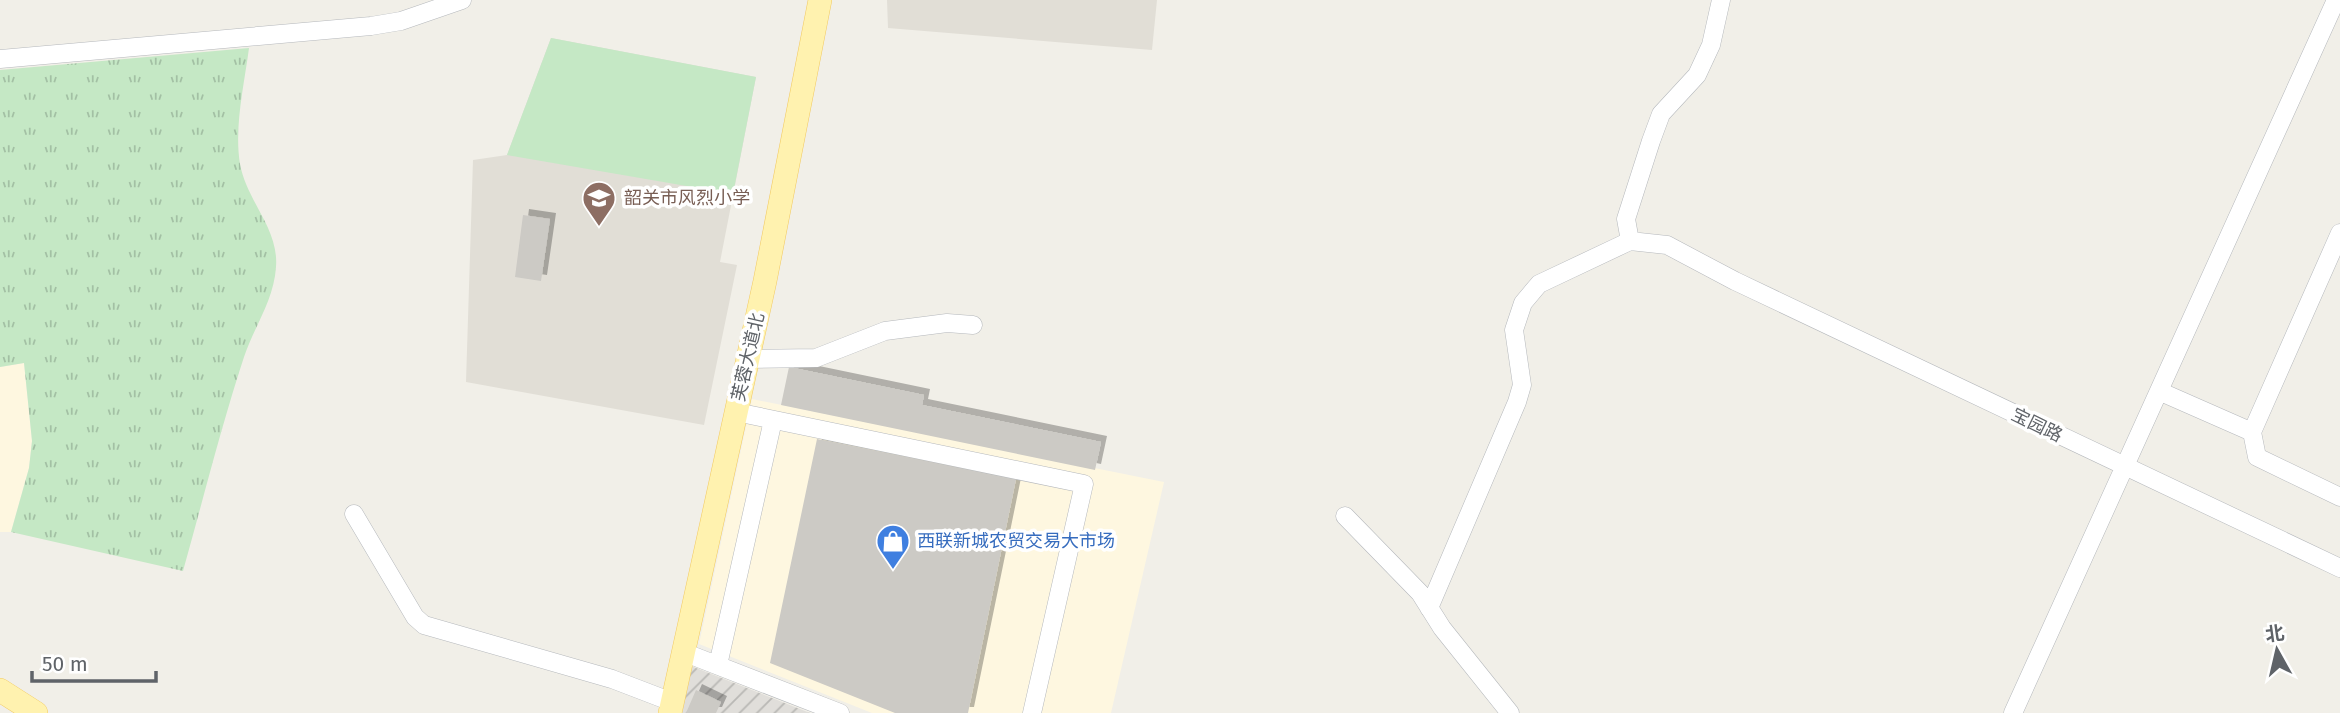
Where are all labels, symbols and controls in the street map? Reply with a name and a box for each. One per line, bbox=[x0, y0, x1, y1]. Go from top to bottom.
school or university icon: 韶关市风烈小学 bbox=[580, 179, 618, 228]
place label: 韶关市风烈小学 bbox=[624, 187, 750, 209]
street label: 芙蓉大道北 bbox=[727, 311, 769, 403]
street label: 宝园路 bbox=[2008, 403, 2066, 447]
shop icon: 西联新城农贸交易大市场 bbox=[874, 522, 912, 571]
place label: 西联新城农贸交易大市场 bbox=[917, 530, 1115, 552]
north arrow bbox=[2242, 615, 2312, 685]
text: 北 bbox=[2264, 621, 2286, 646]
scale bar bbox=[32, 640, 156, 684]
text: 50 m bbox=[42, 651, 88, 677]

